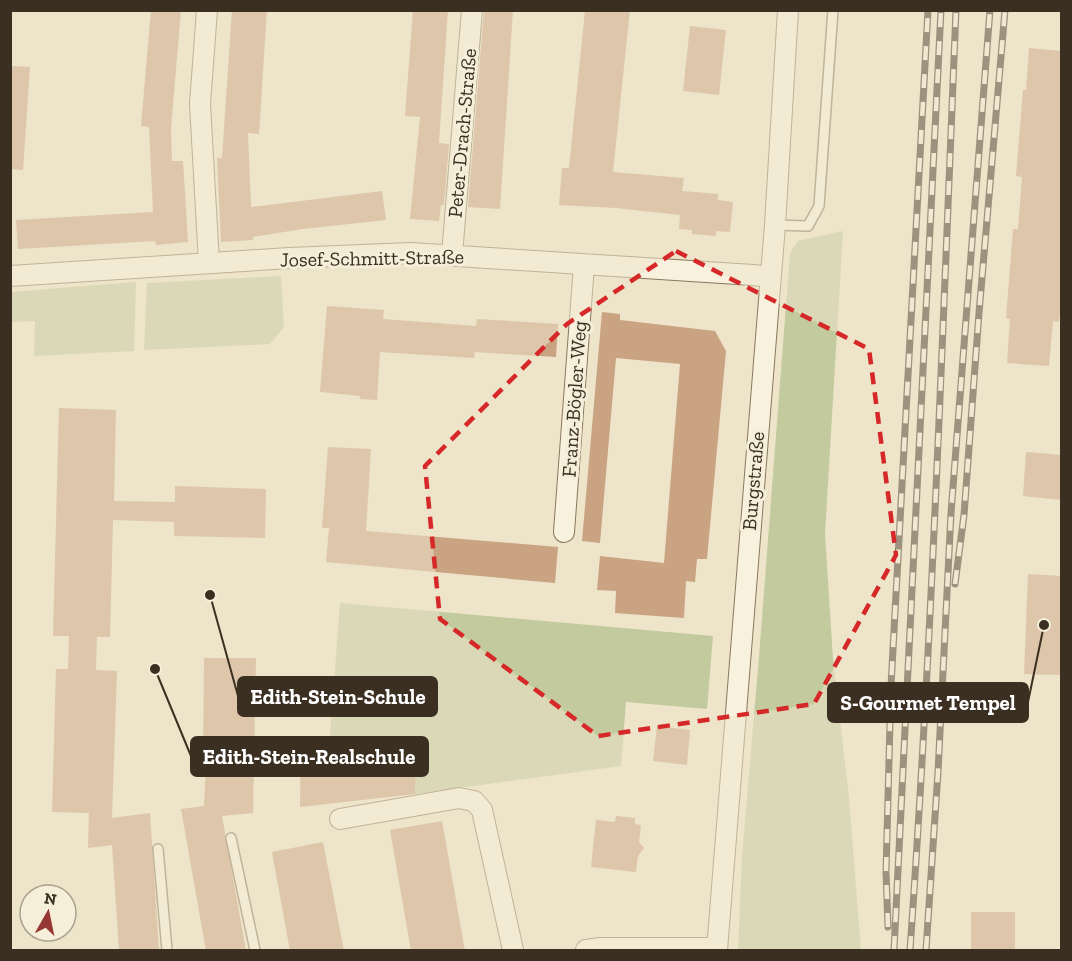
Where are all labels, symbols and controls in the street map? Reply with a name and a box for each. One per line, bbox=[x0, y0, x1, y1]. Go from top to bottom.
street label: Peter-Drach-Straße bbox=[443, 47, 481, 219]
street label: Josef-Schmitt-Straße bbox=[280, 244, 464, 272]
street label: Franz-Bögler-Weg bbox=[557, 320, 591, 478]
street label: Burgstraße bbox=[737, 430, 769, 532]
callout: Edith-Stein-Schule bbox=[238, 677, 437, 716]
callout: S-Gourmet Tempel bbox=[828, 683, 1028, 722]
text: Edith-Stein-Schule bbox=[250, 684, 426, 709]
text: S-Gourmet Tempel bbox=[840, 690, 1016, 715]
callout: Edith-Stein-Realschule bbox=[191, 737, 428, 776]
text: Edith-Stein-Realschule bbox=[203, 744, 415, 769]
north arrow bbox=[18, 883, 78, 943]
text: N bbox=[43, 888, 58, 909]

